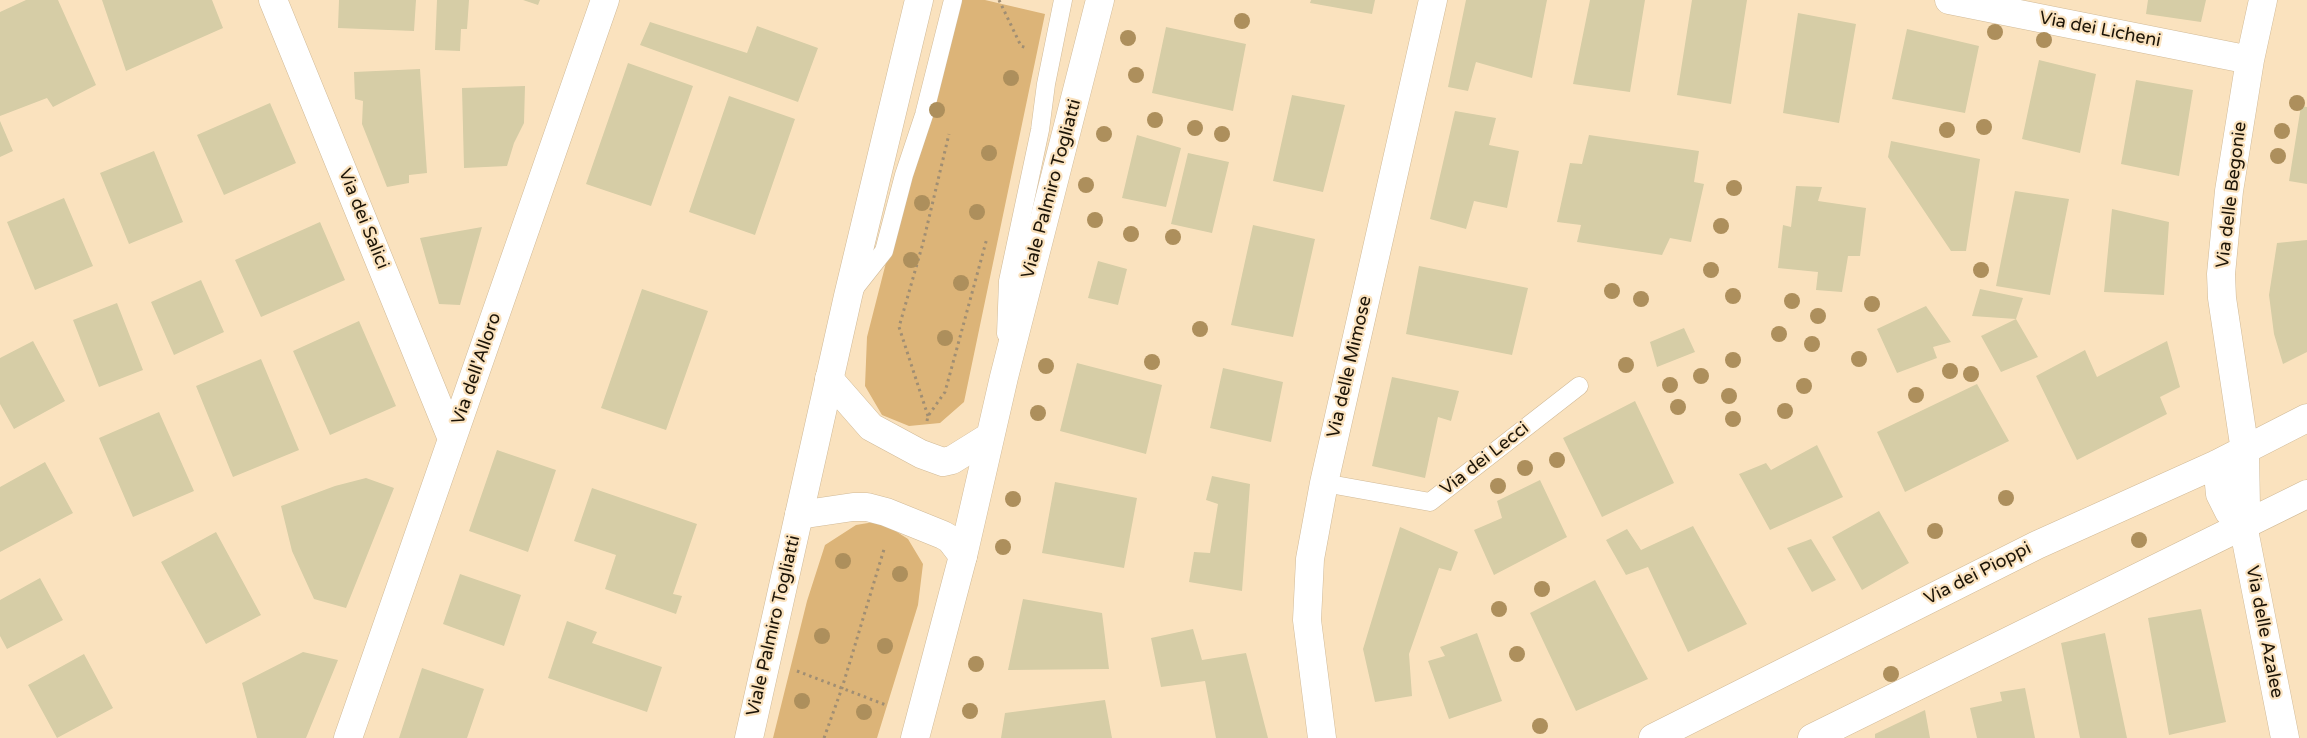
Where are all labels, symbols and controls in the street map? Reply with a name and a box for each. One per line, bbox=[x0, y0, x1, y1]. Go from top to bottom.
street label: Via dei Licheni bbox=[2037, 8, 2163, 52]
street label: Viale Palmiro Togliatti bbox=[1018, 97, 1086, 281]
street label: Via delle Begonie bbox=[2212, 120, 2252, 270]
street label: Via dei Salici bbox=[333, 166, 393, 272]
street label: Via delle Mimose bbox=[1323, 294, 1377, 440]
street label: Via dell'Alloro bbox=[448, 310, 506, 428]
street label: Via dei Lecci bbox=[1436, 418, 1534, 500]
street label: Viale Palmiro Togliatti bbox=[743, 533, 805, 719]
street label: Via dei Pioppi bbox=[1921, 538, 2035, 610]
street label: Via delle Azalee bbox=[2241, 564, 2287, 700]

